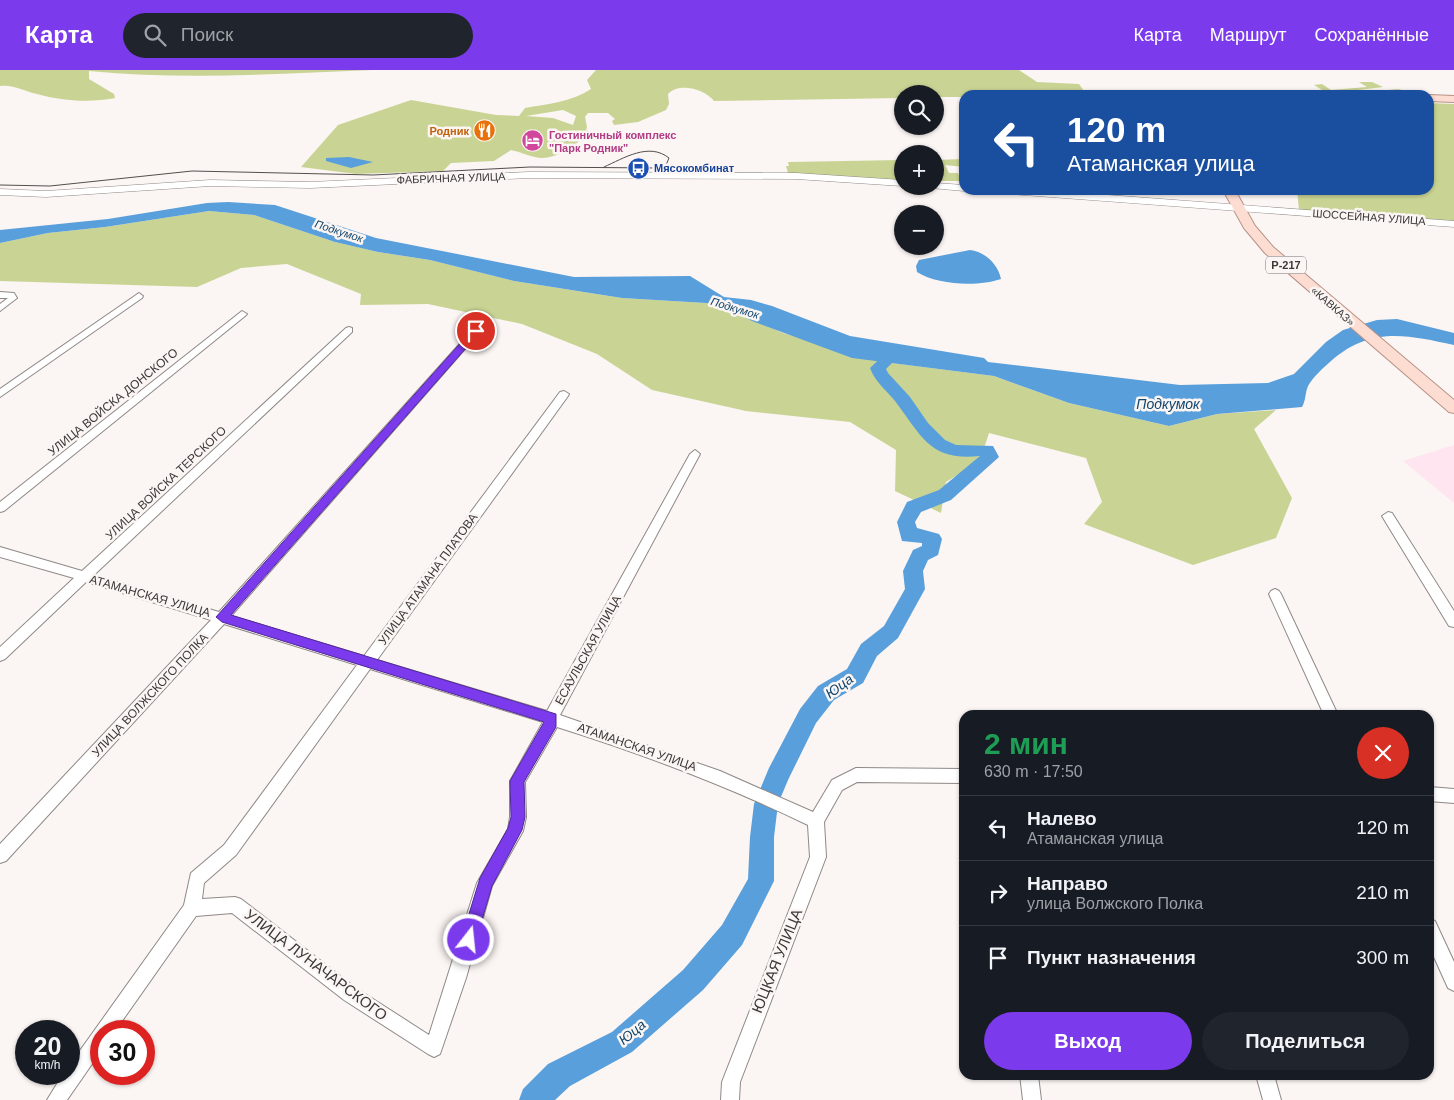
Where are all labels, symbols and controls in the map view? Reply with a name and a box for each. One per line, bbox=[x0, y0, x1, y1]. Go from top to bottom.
search box bbox=[123, 13, 473, 58]
text: Карта bbox=[25, 21, 93, 48]
icon: search bbox=[141, 21, 169, 49]
text: Поиск bbox=[181, 24, 233, 45]
text: Карта bbox=[1134, 25, 1182, 45]
text: Маршрут bbox=[1210, 25, 1286, 45]
text: Сохранённые bbox=[1314, 25, 1429, 45]
map controls bbox=[894, 85, 944, 255]
button: search bbox=[894, 85, 944, 135]
icon: left bbox=[984, 110, 1049, 175]
text: 120 m bbox=[1067, 110, 1166, 149]
restaurant icon: Родник bbox=[473, 119, 497, 143]
place label: Родник bbox=[429, 125, 469, 137]
hotel icon: Гостиничный комплекс "Парк Родник" bbox=[521, 129, 545, 153]
place label: Гостиничный комплекс "Парк Родник" bbox=[549, 129, 676, 154]
button: + bbox=[894, 145, 944, 195]
text: Атаманская улица bbox=[1067, 151, 1255, 176]
bus stop icon: Мясокомбинат bbox=[626, 156, 650, 180]
place label: Мясокомбинат bbox=[654, 162, 735, 174]
street label: ФАБРИЧНАЯ УЛИЦА bbox=[396, 170, 506, 186]
button: − bbox=[894, 205, 944, 255]
street label: ШОССЕЙНАЯ УЛИЦА bbox=[1312, 207, 1427, 227]
water label: Подкумок bbox=[314, 218, 365, 245]
road number: Р-217 bbox=[1266, 256, 1306, 274]
street label: «КАВКАЗ» bbox=[1309, 284, 1357, 328]
water label: Подкумок bbox=[709, 295, 761, 321]
pin bbox=[455, 310, 497, 352]
icon: arrive bbox=[462, 317, 490, 345]
street label: УЛИЦА ВОЙСКА ДОНСКОГО bbox=[45, 345, 181, 459]
water label: Подкумок bbox=[1136, 396, 1201, 412]
street label: УЛИЦА ВОЙСКА ТЕРСКОГО bbox=[102, 423, 229, 543]
street label: УЛИЦА АТАМАНА ПЛАТОВА bbox=[376, 510, 480, 648]
street label: АТАМАНСКАЯ УЛИЦА bbox=[88, 572, 212, 620]
street label: ЕСАУЛЬСКАЯ УЛИЦА bbox=[552, 593, 624, 707]
street label: УЛИЦА ВОЛЖСКОГО ПОЛКА bbox=[89, 630, 211, 760]
water label: Юца bbox=[822, 671, 856, 701]
street label: АТАМАНСКАЯ УЛИЦА bbox=[576, 720, 698, 774]
text: 2 мин bbox=[984, 727, 1068, 760]
button: close bbox=[1357, 727, 1409, 779]
text: 630 m · 17:50 bbox=[984, 763, 1083, 780]
text: Налево bbox=[1027, 808, 1097, 829]
icon: left bbox=[984, 814, 1012, 842]
text: 120 m bbox=[1356, 817, 1409, 838]
text: Атаманская улица bbox=[1027, 830, 1163, 847]
text: Направо bbox=[1027, 873, 1108, 894]
icon: right bbox=[984, 879, 1012, 907]
text: 210 m bbox=[1356, 882, 1409, 903]
text: улица Волжского Полка bbox=[1027, 895, 1203, 912]
street label: УЛИЦА ЛУНАЧАРСКОГО bbox=[242, 906, 391, 1024]
street label: ЮЦКАЯ УЛИЦА bbox=[748, 906, 805, 1015]
position arrow bbox=[442, 913, 494, 965]
icon: arrive bbox=[984, 944, 1012, 972]
text: Пункт назначения bbox=[1027, 947, 1196, 968]
text: 300 m bbox=[1356, 947, 1409, 968]
button: Выход bbox=[984, 1012, 1192, 1070]
button: Поделиться bbox=[1202, 1012, 1409, 1070]
water label: Юца bbox=[615, 1016, 649, 1048]
speed limit sign: 30 bbox=[90, 1020, 155, 1085]
text: 20 bbox=[34, 1032, 61, 1060]
text: km/h bbox=[34, 1058, 61, 1072]

